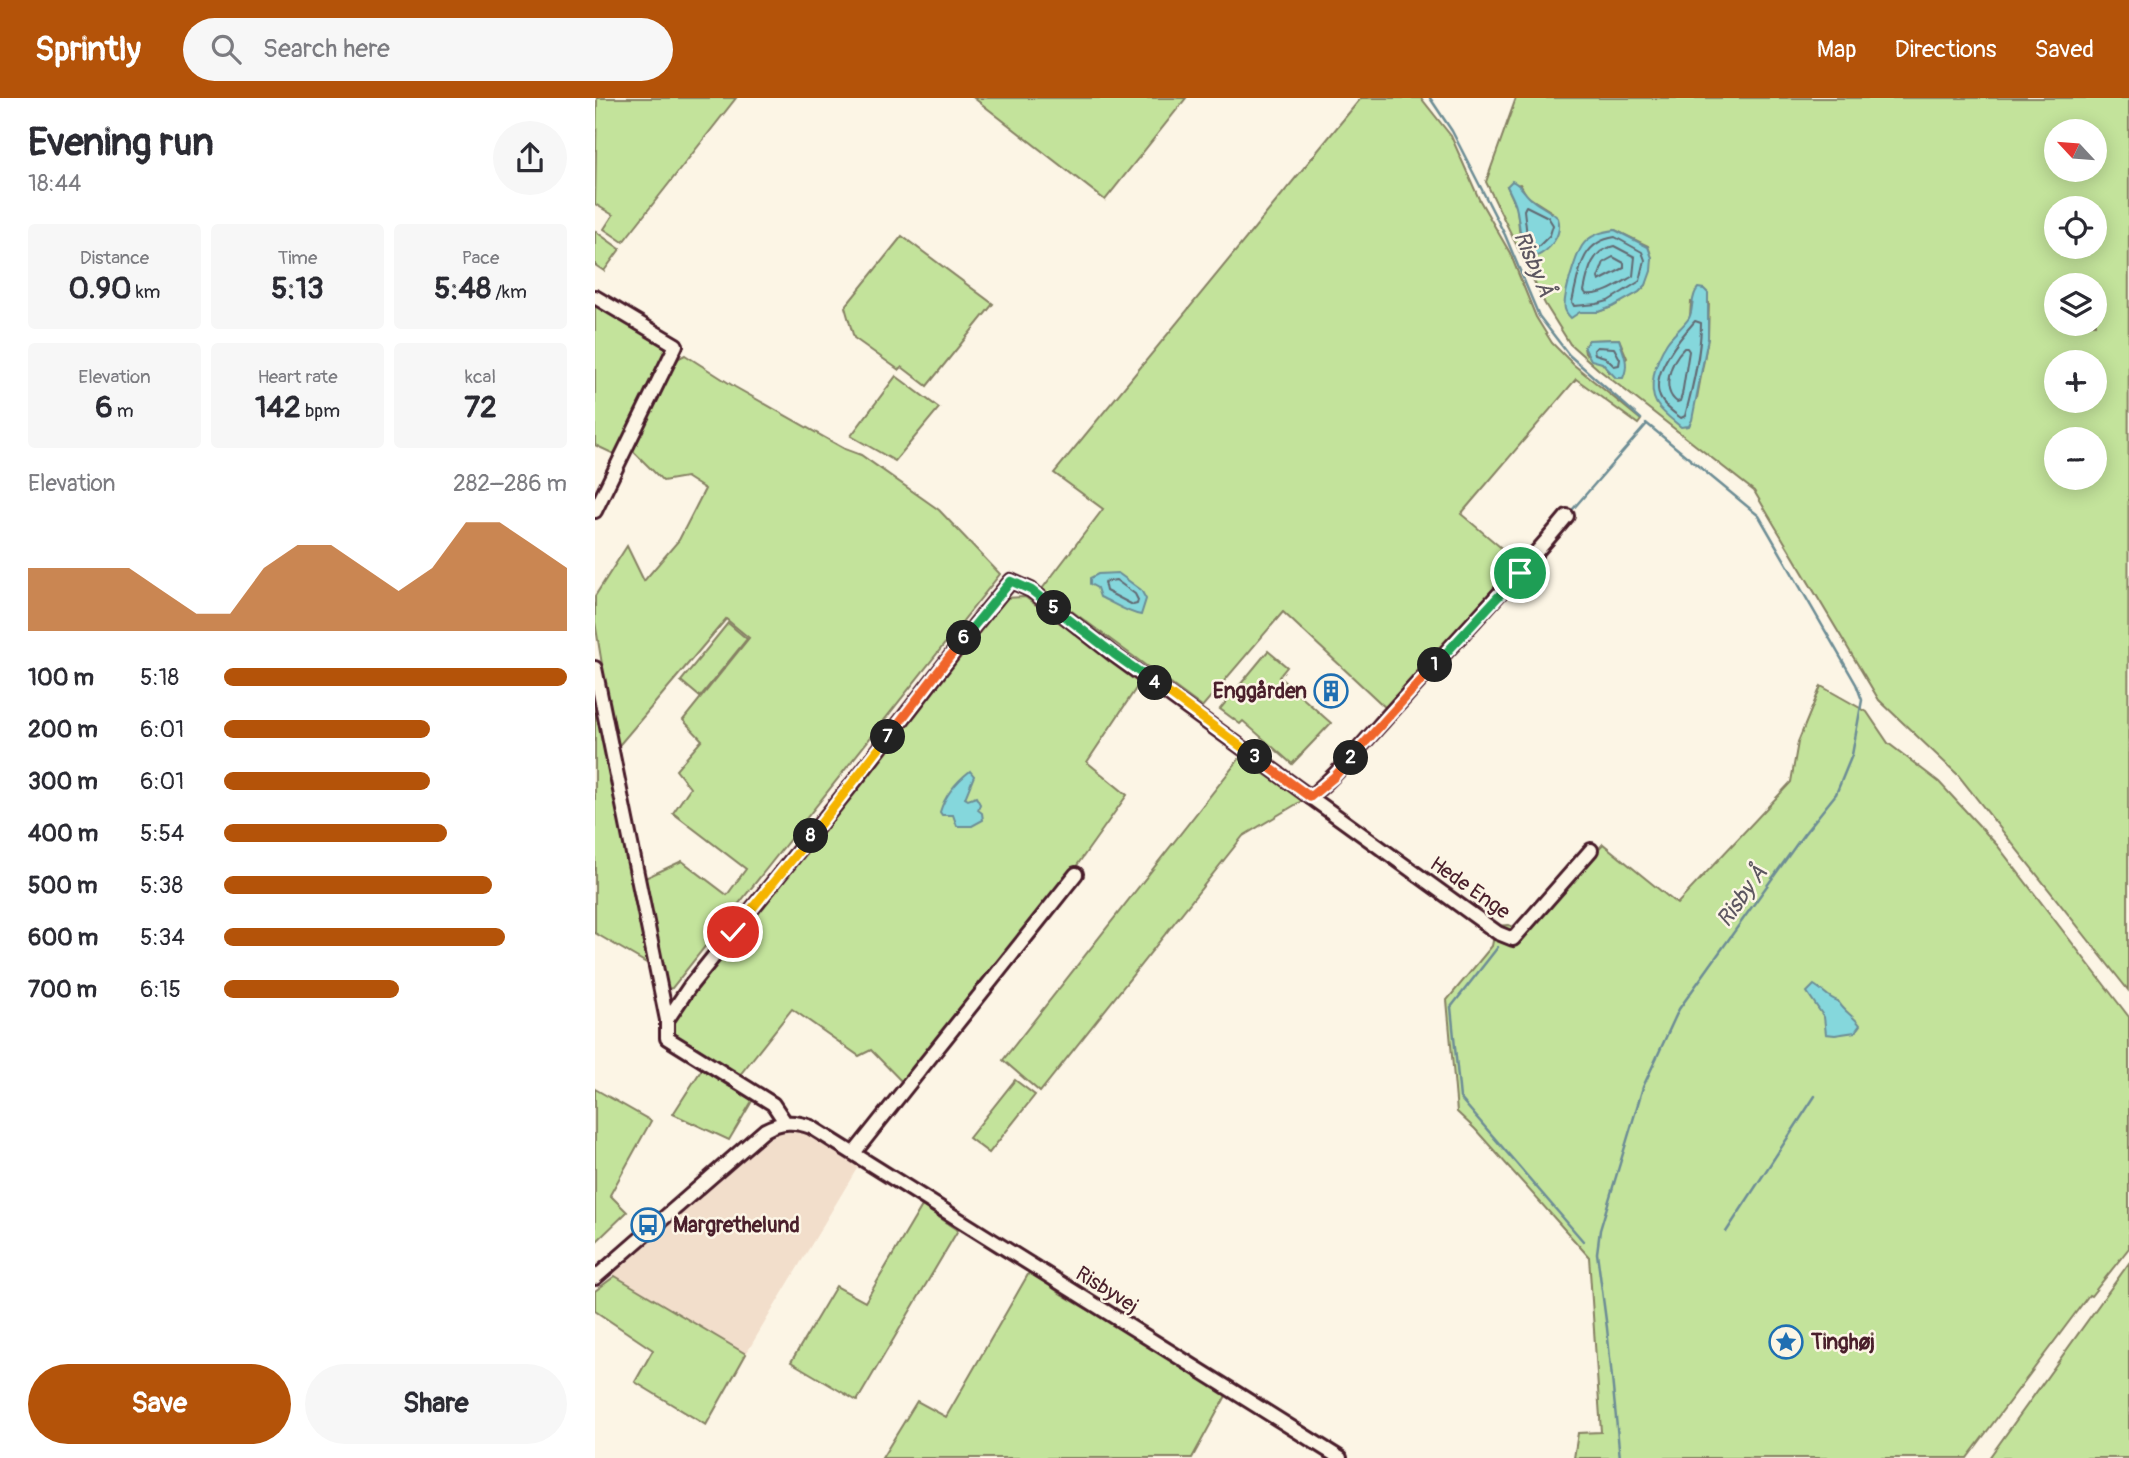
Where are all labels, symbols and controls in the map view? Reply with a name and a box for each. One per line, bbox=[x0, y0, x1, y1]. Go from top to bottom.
search box bbox=[183, 18, 673, 81]
text: Sprintly bbox=[35, 29, 141, 70]
icon: search bbox=[207, 30, 245, 68]
text: Search here bbox=[263, 33, 390, 65]
text: Map bbox=[1817, 35, 1857, 64]
text: Directions bbox=[1895, 35, 1996, 64]
text: Saved bbox=[2034, 35, 2094, 64]
text: Evening run bbox=[28, 119, 214, 167]
north arrow bbox=[2044, 119, 2107, 182]
map controls bbox=[2044, 119, 2107, 490]
button: share bbox=[493, 121, 567, 195]
text: 18:44 bbox=[28, 169, 81, 198]
button: locate bbox=[2044, 196, 2107, 259]
water label: Risby Å bbox=[1507, 226, 1561, 302]
text: Distance bbox=[80, 246, 149, 270]
text: Time bbox=[278, 246, 317, 270]
text: Pace bbox=[462, 246, 499, 270]
text: 0.90 bbox=[69, 270, 132, 307]
text: 5:13 bbox=[271, 270, 324, 307]
text: 5:48 bbox=[434, 270, 491, 307]
button: layers bbox=[2044, 273, 2107, 336]
text: km bbox=[132, 280, 160, 304]
text: /km bbox=[491, 280, 527, 304]
button: + bbox=[2044, 350, 2107, 413]
text: Elevation bbox=[78, 365, 151, 389]
text: Heart rate bbox=[257, 365, 338, 389]
text: kcal bbox=[465, 365, 496, 389]
text: 6 bbox=[95, 389, 113, 426]
text: 142 bbox=[255, 389, 301, 426]
text: 72 bbox=[464, 389, 497, 426]
text: m bbox=[113, 399, 134, 423]
text: bpm bbox=[301, 399, 340, 423]
button: − bbox=[2044, 427, 2107, 490]
text: Elevation bbox=[28, 469, 116, 498]
text: 282–286 m bbox=[453, 469, 567, 498]
pin bbox=[1490, 543, 1550, 603]
icon: arrive bbox=[1501, 554, 1539, 592]
pin: 5 bbox=[1037, 590, 1071, 626]
text: 5 bbox=[1048, 595, 1059, 619]
pin: 6 bbox=[947, 620, 981, 656]
text: 6 bbox=[958, 625, 969, 649]
pin: 1 bbox=[1417, 648, 1453, 682]
text: 1 bbox=[1431, 652, 1438, 676]
text: 100 m bbox=[28, 663, 94, 692]
text: 5:18 bbox=[140, 663, 179, 692]
pin: 4 bbox=[1137, 666, 1173, 700]
text: 4 bbox=[1149, 670, 1160, 694]
building icon: Enggården bbox=[1312, 672, 1350, 710]
place label: Enggården bbox=[1213, 678, 1307, 705]
text: 200 m bbox=[28, 715, 98, 744]
text: 6:01 bbox=[140, 715, 184, 744]
pin: 7 bbox=[871, 720, 905, 754]
text: 7 bbox=[882, 724, 893, 748]
pin: 3 bbox=[1237, 740, 1273, 774]
pin: 2 bbox=[1333, 740, 1369, 776]
text: 3 bbox=[1249, 744, 1260, 768]
text: 2 bbox=[1345, 745, 1356, 769]
text: 300 m bbox=[28, 767, 98, 796]
text: 6:01 bbox=[140, 767, 184, 796]
pin: 8 bbox=[793, 818, 829, 854]
text: 400 m bbox=[28, 819, 98, 848]
text: 5:54 bbox=[140, 819, 184, 848]
text: 8 bbox=[806, 823, 815, 847]
street label: Hede Enge bbox=[1425, 851, 1516, 926]
water label: Risby Å bbox=[1710, 859, 1774, 933]
text: 500 m bbox=[28, 871, 97, 900]
text: 5:38 bbox=[140, 871, 183, 900]
pin bbox=[703, 902, 763, 962]
icon: check bbox=[714, 913, 752, 951]
text: 600 m bbox=[28, 923, 98, 952]
text: 5:34 bbox=[140, 923, 185, 952]
text: 700 m bbox=[28, 975, 97, 1004]
text: 6:15 bbox=[140, 975, 181, 1004]
bus stop icon: Margrethelund bbox=[629, 1206, 667, 1244]
place label: Margrethelund bbox=[673, 1212, 800, 1239]
street label: Risbyvej bbox=[1071, 1260, 1143, 1320]
place icon: Tinghøj bbox=[1767, 1323, 1805, 1361]
place label: Tinghøj bbox=[1810, 1329, 1875, 1356]
button: Save bbox=[28, 1364, 291, 1444]
button: Share bbox=[305, 1364, 567, 1444]

